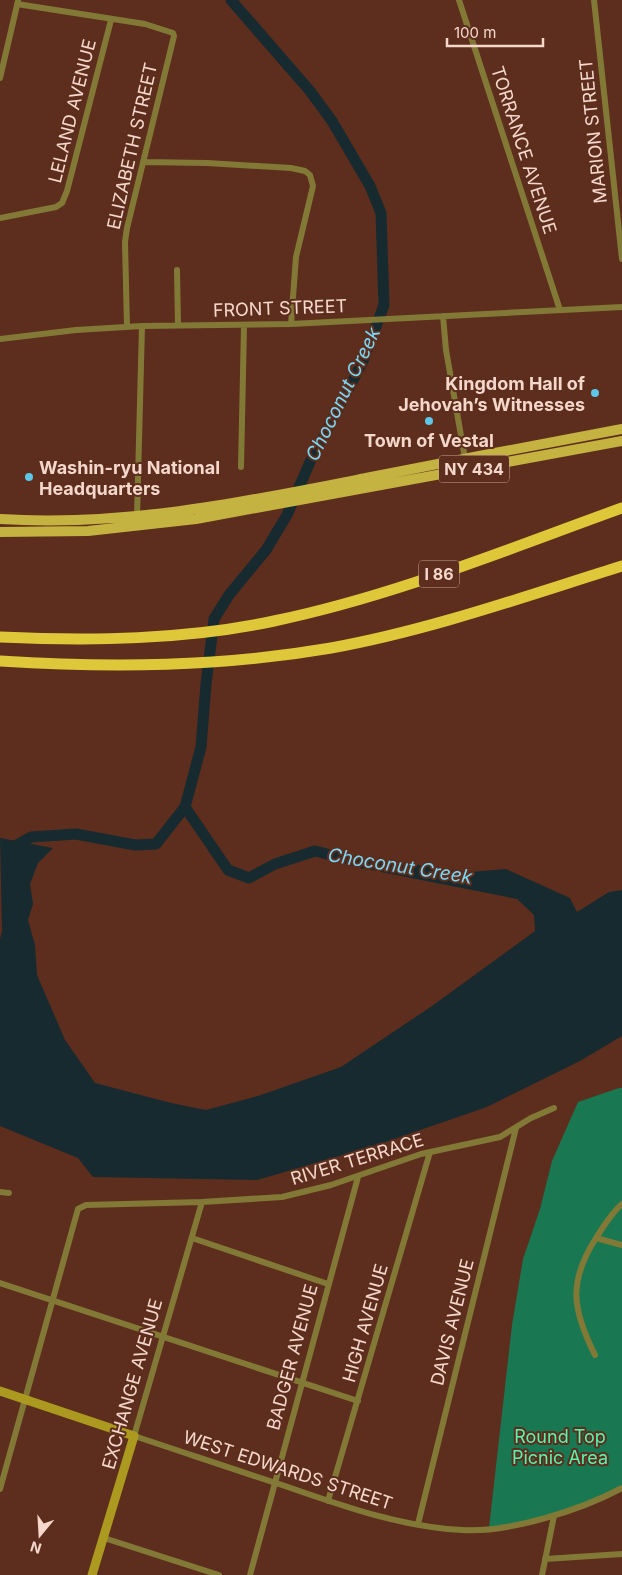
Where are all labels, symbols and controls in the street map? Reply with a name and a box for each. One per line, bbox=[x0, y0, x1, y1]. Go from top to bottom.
scale bar bbox=[447, 15, 543, 47]
text: 100 m bbox=[454, 23, 496, 42]
street label: LELAND AVENUE bbox=[44, 37, 100, 185]
street label: MARION STREET bbox=[575, 58, 611, 204]
street label: ELIZABETH STREET bbox=[103, 61, 161, 231]
street label: TORRANCE AVENUE bbox=[487, 63, 561, 237]
street label: FRONT STREET bbox=[213, 295, 347, 321]
water label: Choconut Creek bbox=[301, 323, 386, 465]
place label: Kingdom Hall of Jehovah’s Witnesses bbox=[398, 373, 585, 415]
marker: Kingdom Hall of Jehovah’s Witnesses bbox=[589, 387, 601, 399]
marker: Town of Vestal bbox=[423, 415, 435, 427]
place label: Town of Vestal bbox=[364, 430, 494, 451]
road number: NY 434 bbox=[439, 456, 509, 482]
place label: Washin-ryu National Headquarters bbox=[39, 457, 220, 499]
marker: Washin-ryu National Headquarters bbox=[23, 471, 35, 483]
road number: I 86 bbox=[419, 560, 459, 588]
water label: Choconut Creek bbox=[326, 843, 474, 889]
street label: RIVER TERRACE bbox=[288, 1129, 426, 1189]
street label: DAVIS AVENUE bbox=[426, 1257, 478, 1387]
street label: HIGH AVENUE bbox=[338, 1261, 392, 1385]
street label: BADGER AVENUE bbox=[262, 1282, 322, 1432]
street label: EXCHANGE AVENUE bbox=[98, 1296, 166, 1472]
street label: WEST EDWARDS STREET bbox=[181, 1426, 395, 1514]
park label: Round Top Picnic Area bbox=[512, 1426, 608, 1468]
north arrow bbox=[15, 1510, 65, 1560]
text: N bbox=[28, 1538, 44, 1558]

